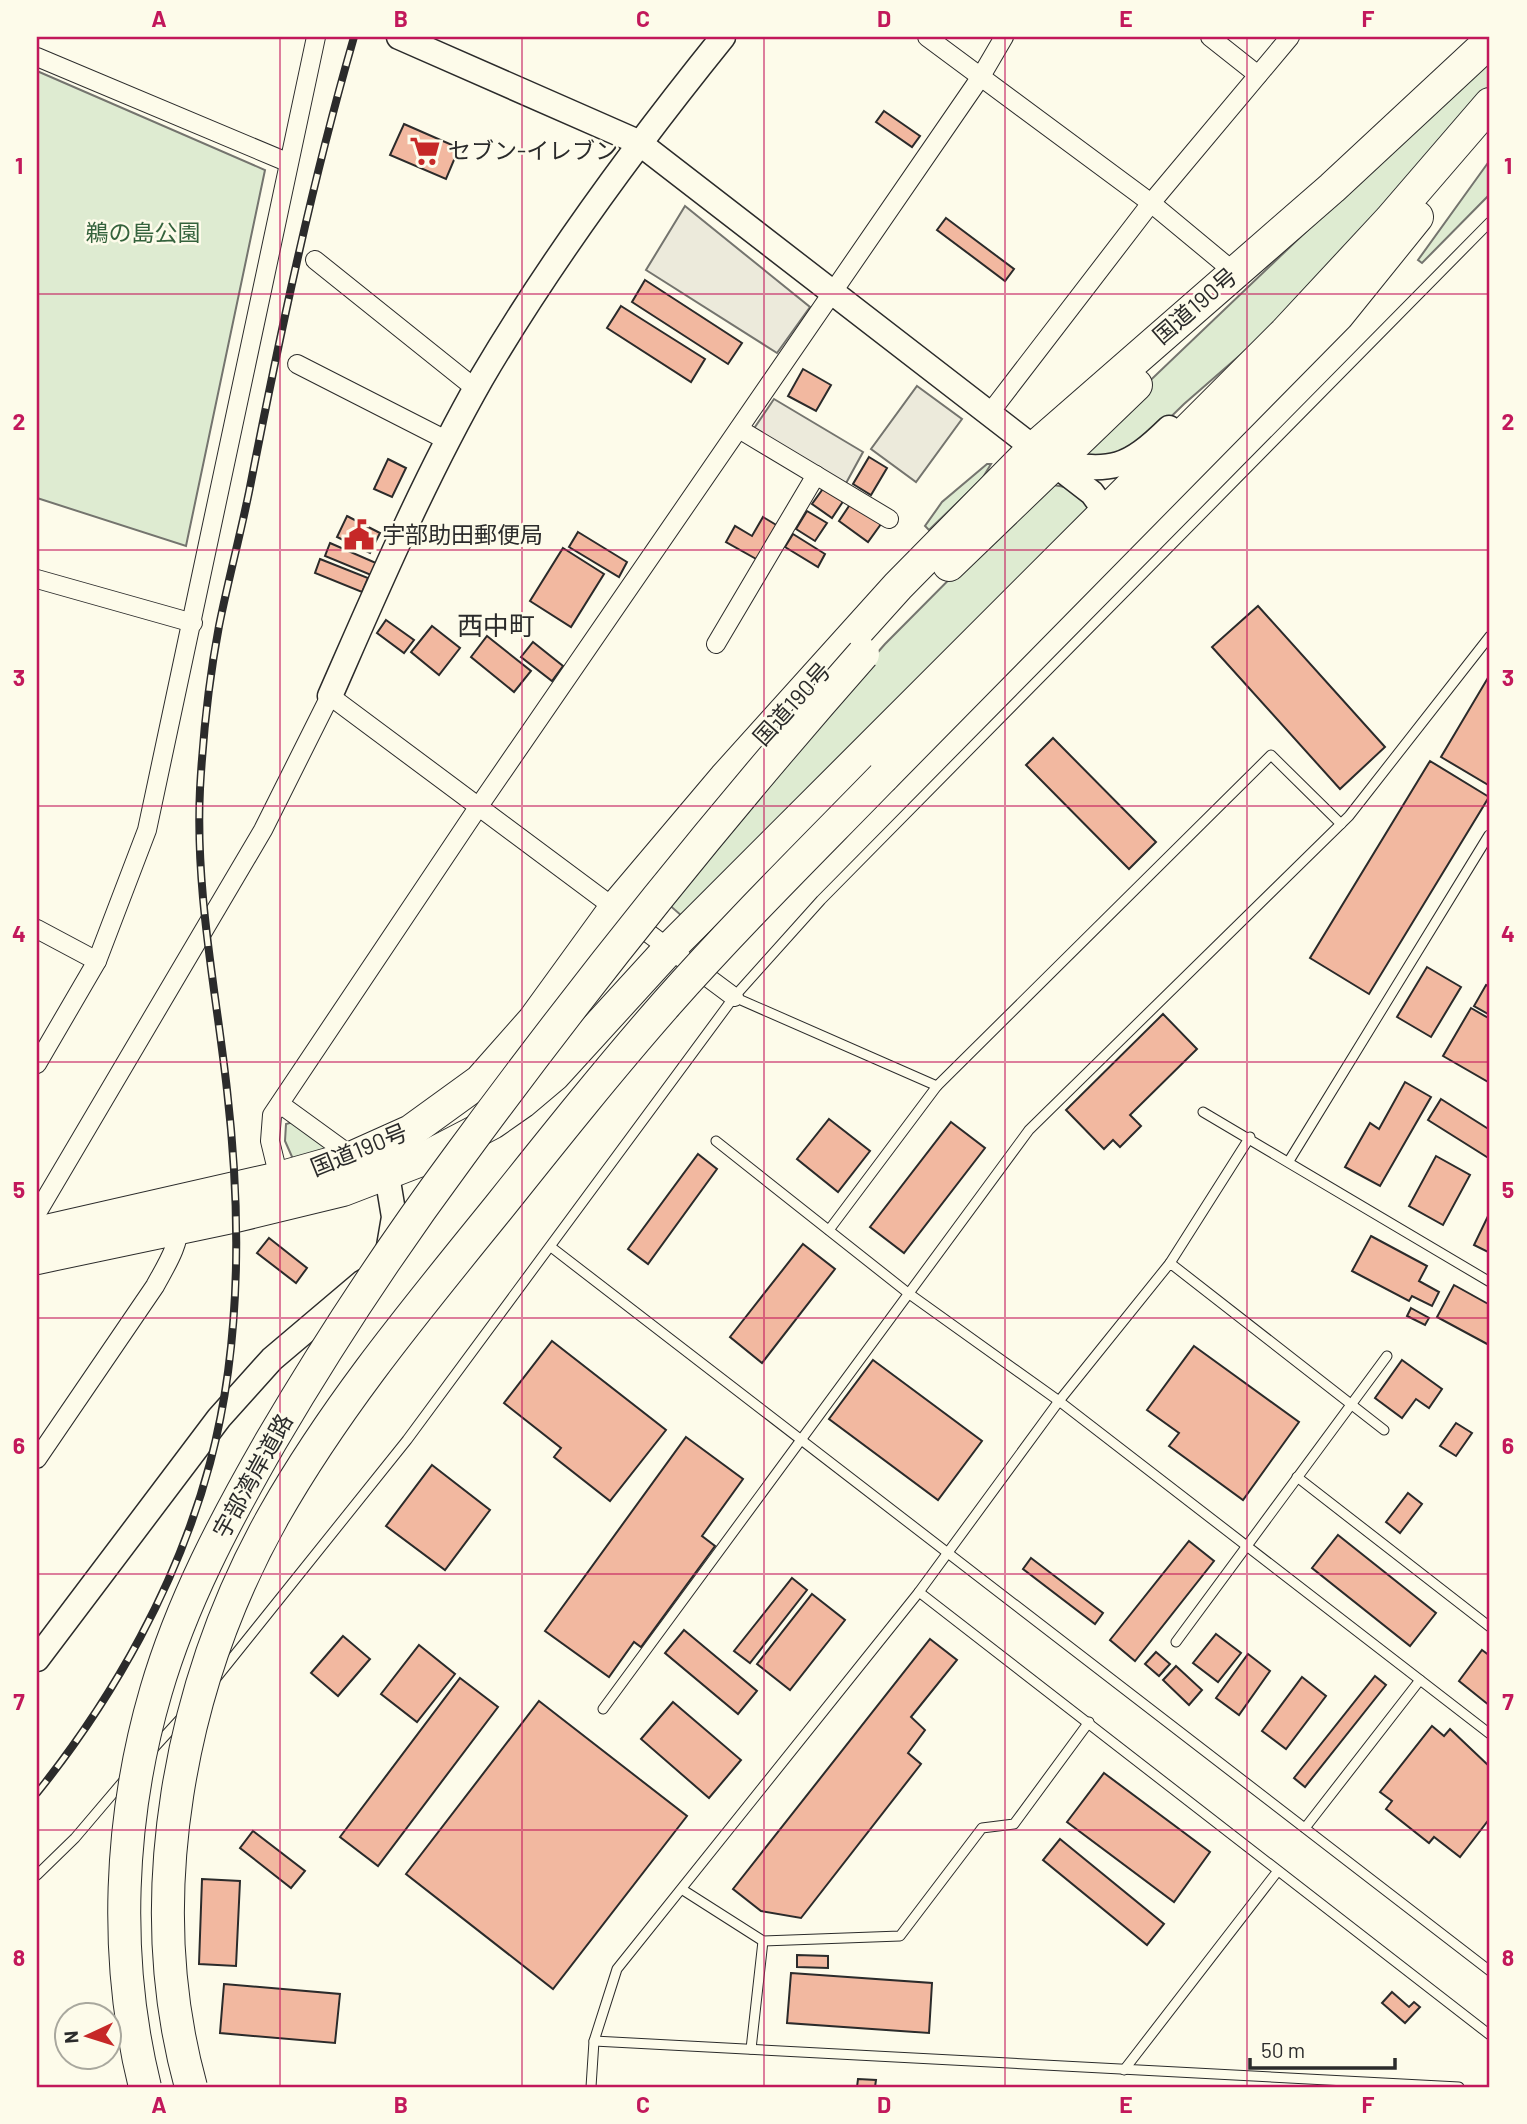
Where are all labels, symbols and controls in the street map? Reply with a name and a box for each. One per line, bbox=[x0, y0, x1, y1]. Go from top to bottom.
text: A bbox=[151, 4, 167, 32]
text: B bbox=[394, 4, 408, 32]
text: C bbox=[636, 4, 650, 32]
text: D bbox=[877, 4, 891, 32]
text: E bbox=[1119, 4, 1133, 32]
text: F bbox=[1362, 4, 1375, 32]
supermarket icon: セブン-イレブン bbox=[408, 134, 442, 168]
place label: セブン-イレブン bbox=[448, 136, 618, 164]
text: 1 bbox=[15, 151, 23, 179]
text: 1 bbox=[1504, 151, 1512, 179]
park label: 鵜の島公園 bbox=[86, 218, 201, 246]
street label: 国道190号 bbox=[1147, 261, 1242, 349]
text: 2 bbox=[13, 407, 25, 435]
text: 2 bbox=[1502, 407, 1514, 435]
public building icon: 宇部助田郵便局 bbox=[342, 518, 376, 552]
place label: 宇部助田郵便局 bbox=[382, 520, 543, 548]
district label: 西中町 bbox=[457, 609, 535, 640]
street label: 国道190号 bbox=[747, 656, 836, 751]
text: 3 bbox=[13, 663, 25, 691]
text: 3 bbox=[1502, 663, 1514, 691]
text: 4 bbox=[12, 919, 26, 947]
text: 4 bbox=[1501, 919, 1515, 947]
street label: 国道190号 bbox=[306, 1117, 411, 1181]
text: 5 bbox=[13, 1175, 25, 1203]
text: 5 bbox=[1502, 1175, 1514, 1203]
street label: 宇部湾岸道路 bbox=[206, 1408, 298, 1543]
text: 6 bbox=[13, 1431, 25, 1459]
text: 6 bbox=[1502, 1431, 1514, 1459]
text: 7 bbox=[13, 1687, 25, 1715]
text: 7 bbox=[1502, 1687, 1514, 1715]
text: 8 bbox=[13, 1943, 25, 1971]
text: 8 bbox=[1502, 1943, 1514, 1971]
north arrow bbox=[52, 2002, 122, 2072]
scale bar bbox=[1250, 2026, 1396, 2070]
text: N bbox=[59, 2030, 82, 2044]
text: 50 m bbox=[1261, 2037, 1305, 2062]
text: A bbox=[151, 2090, 167, 2118]
text: B bbox=[394, 2090, 408, 2118]
text: C bbox=[636, 2090, 650, 2118]
text: D bbox=[877, 2090, 891, 2118]
text: E bbox=[1119, 2090, 1133, 2118]
text: F bbox=[1362, 2090, 1375, 2118]

